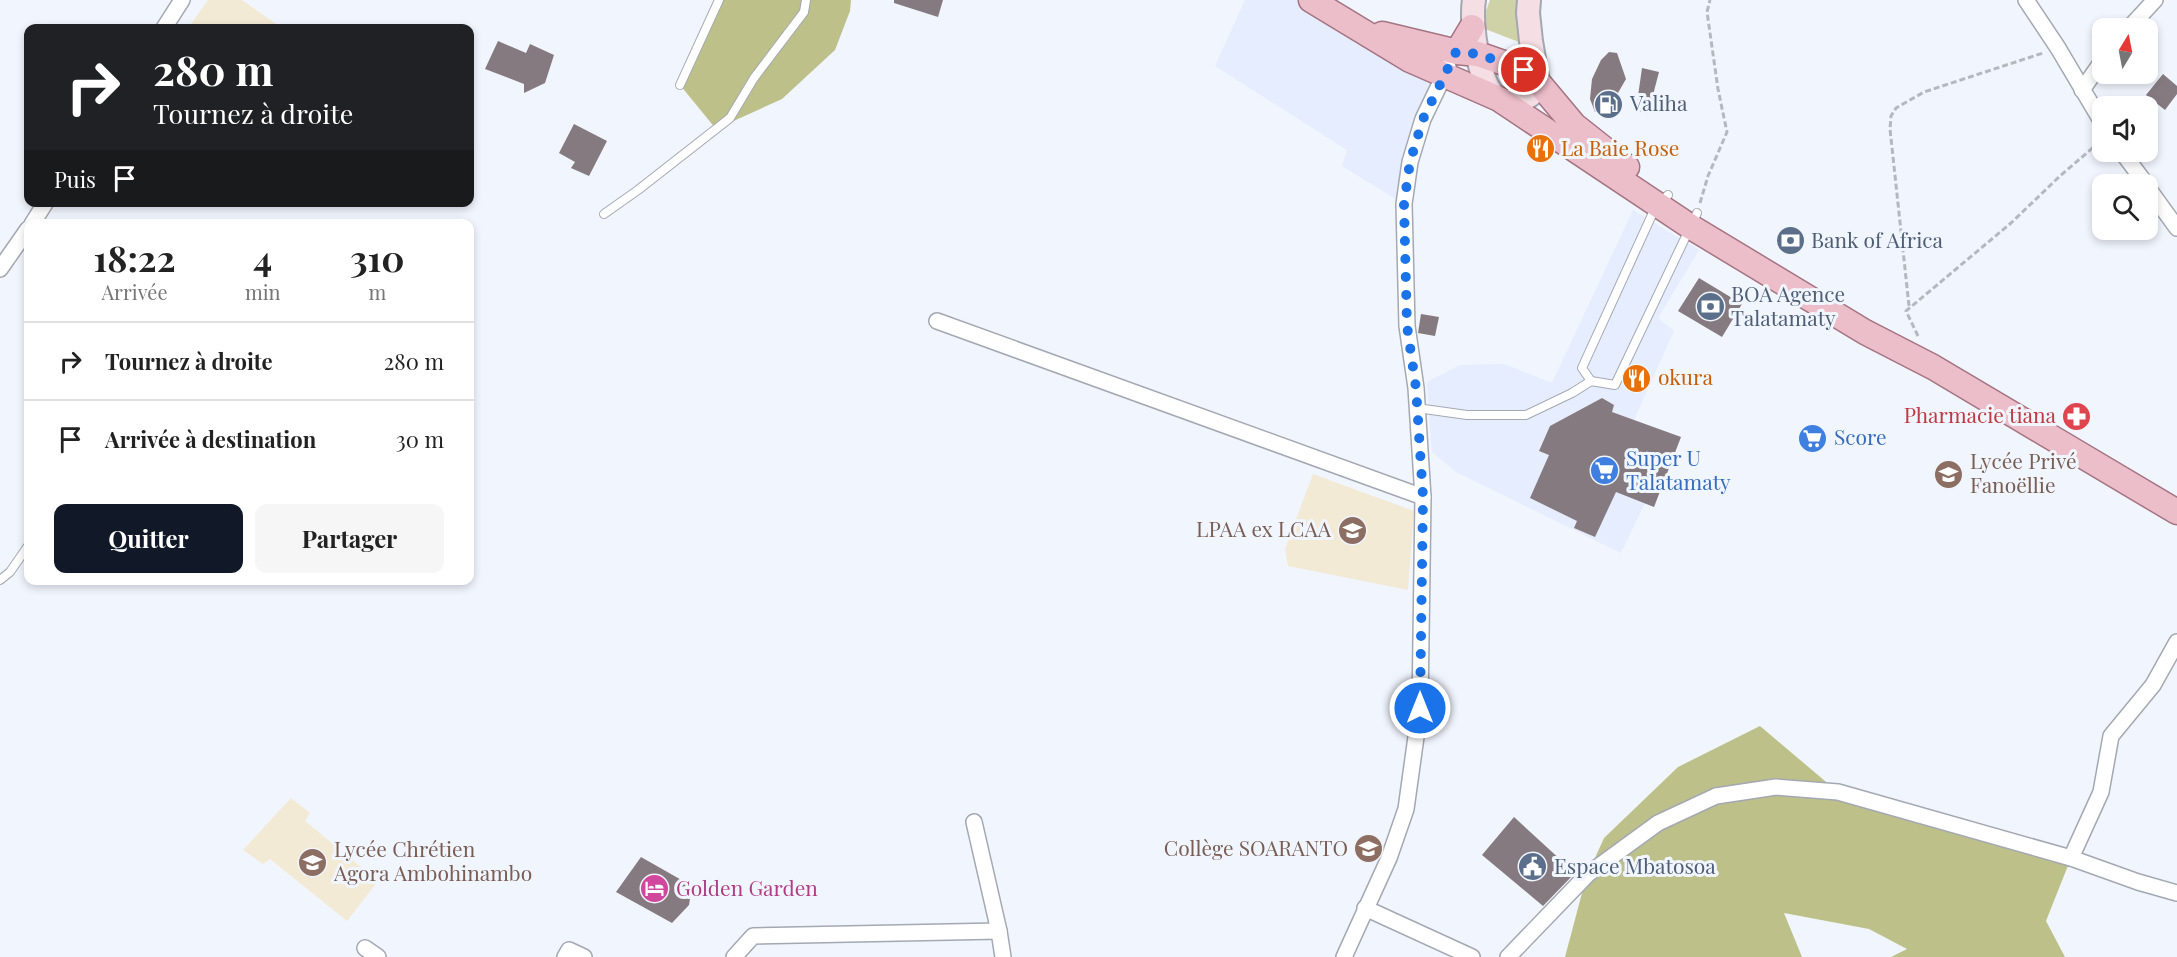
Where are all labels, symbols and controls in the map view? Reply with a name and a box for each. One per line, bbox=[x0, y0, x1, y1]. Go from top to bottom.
north arrow bbox=[2092, 18, 2158, 84]
map controls bbox=[2092, 18, 2158, 240]
text: 280 m bbox=[153, 41, 273, 97]
pin bbox=[1498, 44, 1549, 95]
icon: right bbox=[54, 48, 132, 126]
icon: arrive bbox=[1507, 53, 1540, 86]
fuel station icon: Valiha bbox=[1593, 88, 1625, 120]
place label: Valiha bbox=[1629, 88, 1688, 116]
text: Tournez à droite bbox=[153, 95, 353, 131]
button: sound bbox=[2092, 96, 2158, 162]
restaurant icon: La Baie Rose bbox=[1524, 133, 1556, 165]
place label: La Baie Rose bbox=[1561, 133, 1679, 161]
icon: arrive bbox=[108, 162, 141, 195]
text: Puis bbox=[54, 164, 96, 194]
button: search bbox=[2092, 174, 2158, 240]
bank icon: Bank of Africa bbox=[1774, 225, 1806, 257]
place label: Bank of Africa bbox=[1811, 225, 1944, 253]
text: 18:22 bbox=[93, 233, 176, 281]
text: 4 bbox=[253, 233, 272, 281]
text: 310 bbox=[350, 233, 405, 281]
text: Arrivée bbox=[101, 278, 168, 305]
text: min bbox=[245, 278, 281, 305]
text: m bbox=[368, 278, 386, 305]
place label: BOA Agence Talatamaty bbox=[1731, 279, 1845, 331]
bank icon: BOA Agence Talatamaty bbox=[1694, 291, 1726, 323]
icon: right bbox=[54, 345, 87, 378]
text: Tournez à droite bbox=[105, 346, 273, 376]
text: 280 m bbox=[384, 346, 444, 376]
restaurant icon: okura bbox=[1621, 362, 1653, 394]
place label: okura bbox=[1658, 362, 1713, 390]
place label: Pharmacie tiana bbox=[1904, 400, 2057, 428]
pharmacy icon: Pharmacie tiana bbox=[2061, 400, 2093, 432]
supermarket icon: Score bbox=[1797, 422, 1829, 454]
place label: Score bbox=[1834, 422, 1887, 450]
icon: arrive bbox=[54, 423, 87, 456]
text: Arrivée à destination bbox=[105, 424, 316, 454]
text: 30 m bbox=[396, 424, 444, 454]
place label: Super U Talatamaty bbox=[1626, 443, 1731, 495]
place label: Lycée Privé Fanoëllie bbox=[1970, 446, 2077, 498]
supermarket icon: Super U Talatamaty bbox=[1589, 455, 1621, 487]
school or university icon: Lycée Privé Fanoëllie bbox=[1933, 458, 1965, 490]
button: Quitter bbox=[54, 504, 243, 573]
button: Partager bbox=[255, 504, 444, 573]
place label: LPAA ex LCAA bbox=[1196, 514, 1332, 542]
school or university icon: LPAA ex LCAA bbox=[1336, 514, 1368, 546]
position arrow bbox=[1388, 676, 1452, 740]
place label: Collège SOARANTO bbox=[1164, 833, 1348, 861]
school or university icon: Collège SOARANTO bbox=[1353, 833, 1385, 865]
place label: Lycée Chrétien Agora Ambohinambo bbox=[333, 834, 532, 886]
school or university icon: Lycée Chrétien Agora Ambohinambo bbox=[297, 846, 329, 878]
public building icon: Espace Mbatosoa bbox=[1517, 851, 1549, 883]
place label: Espace Mbatosoa bbox=[1554, 851, 1716, 879]
hotel icon: Golden Garden bbox=[639, 873, 671, 905]
place label: Golden Garden bbox=[676, 873, 818, 901]

